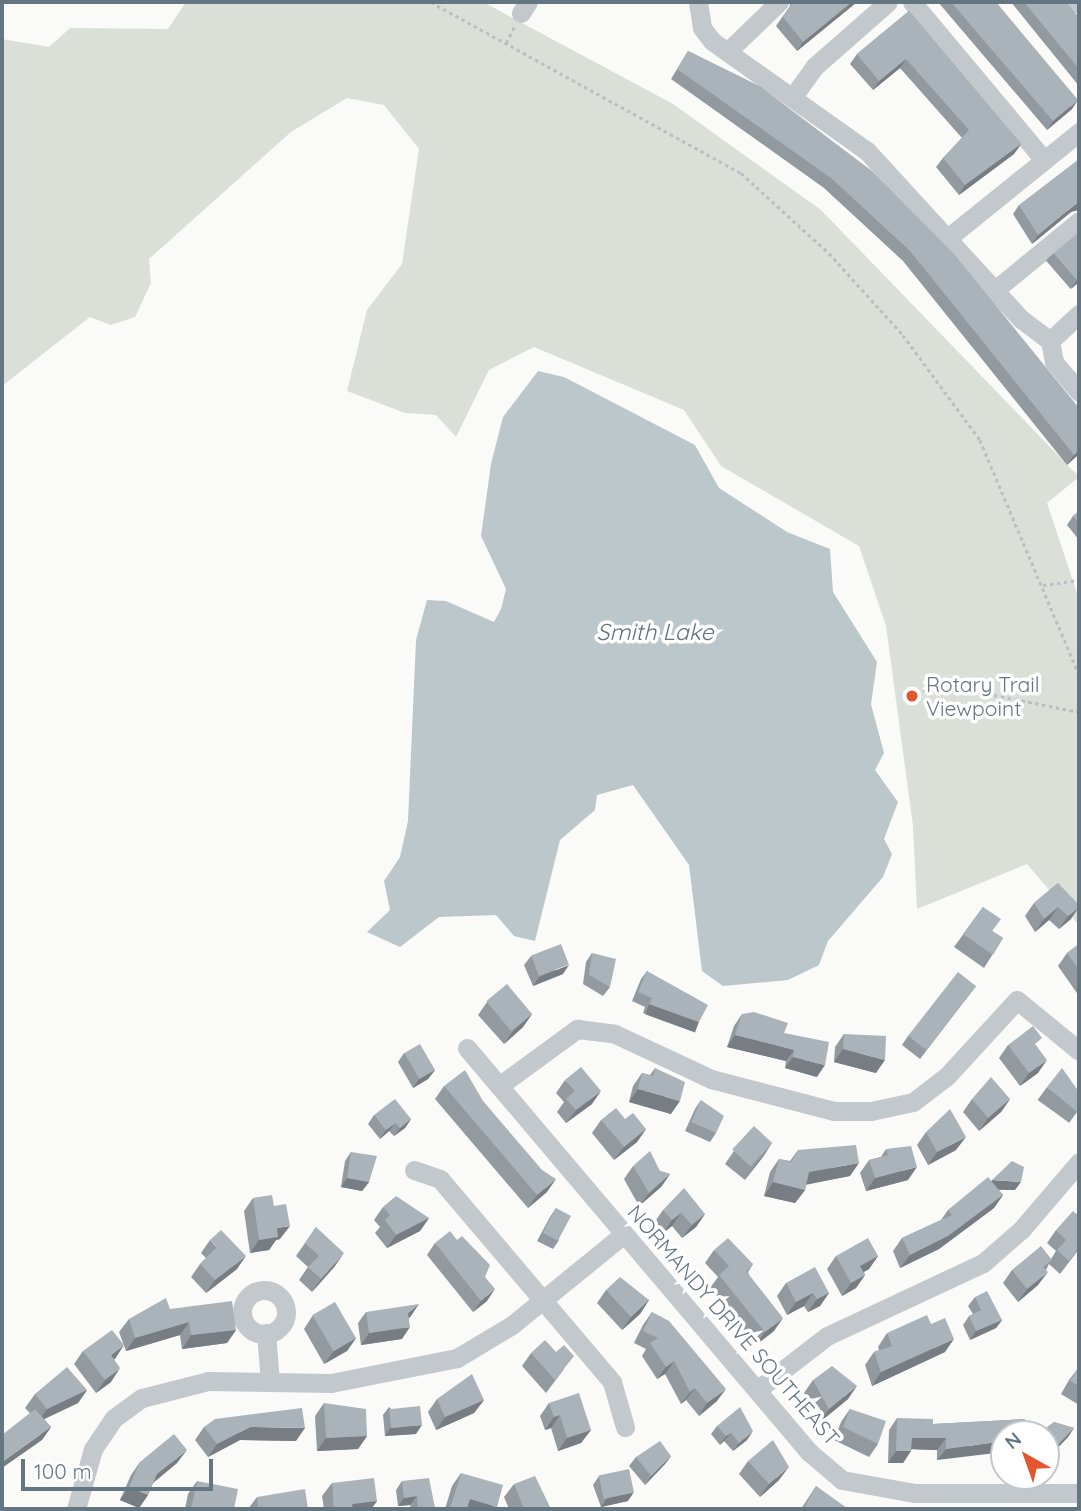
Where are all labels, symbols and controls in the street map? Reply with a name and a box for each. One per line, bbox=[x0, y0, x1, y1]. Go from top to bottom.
water label: Smith Lake bbox=[597, 618, 713, 646]
place label: Rotary Trail Viewpoint bbox=[926, 671, 1040, 721]
marker: Rotary Trail Viewpoint bbox=[904, 688, 920, 704]
street label: NORMANDY DRIVE SOUTHEAST bbox=[623, 1200, 845, 1450]
north arrow bbox=[990, 1420, 1060, 1490]
text: N bbox=[1000, 1427, 1026, 1454]
scale bar bbox=[24, 1444, 217, 1488]
text: 100 m bbox=[34, 1458, 92, 1484]

